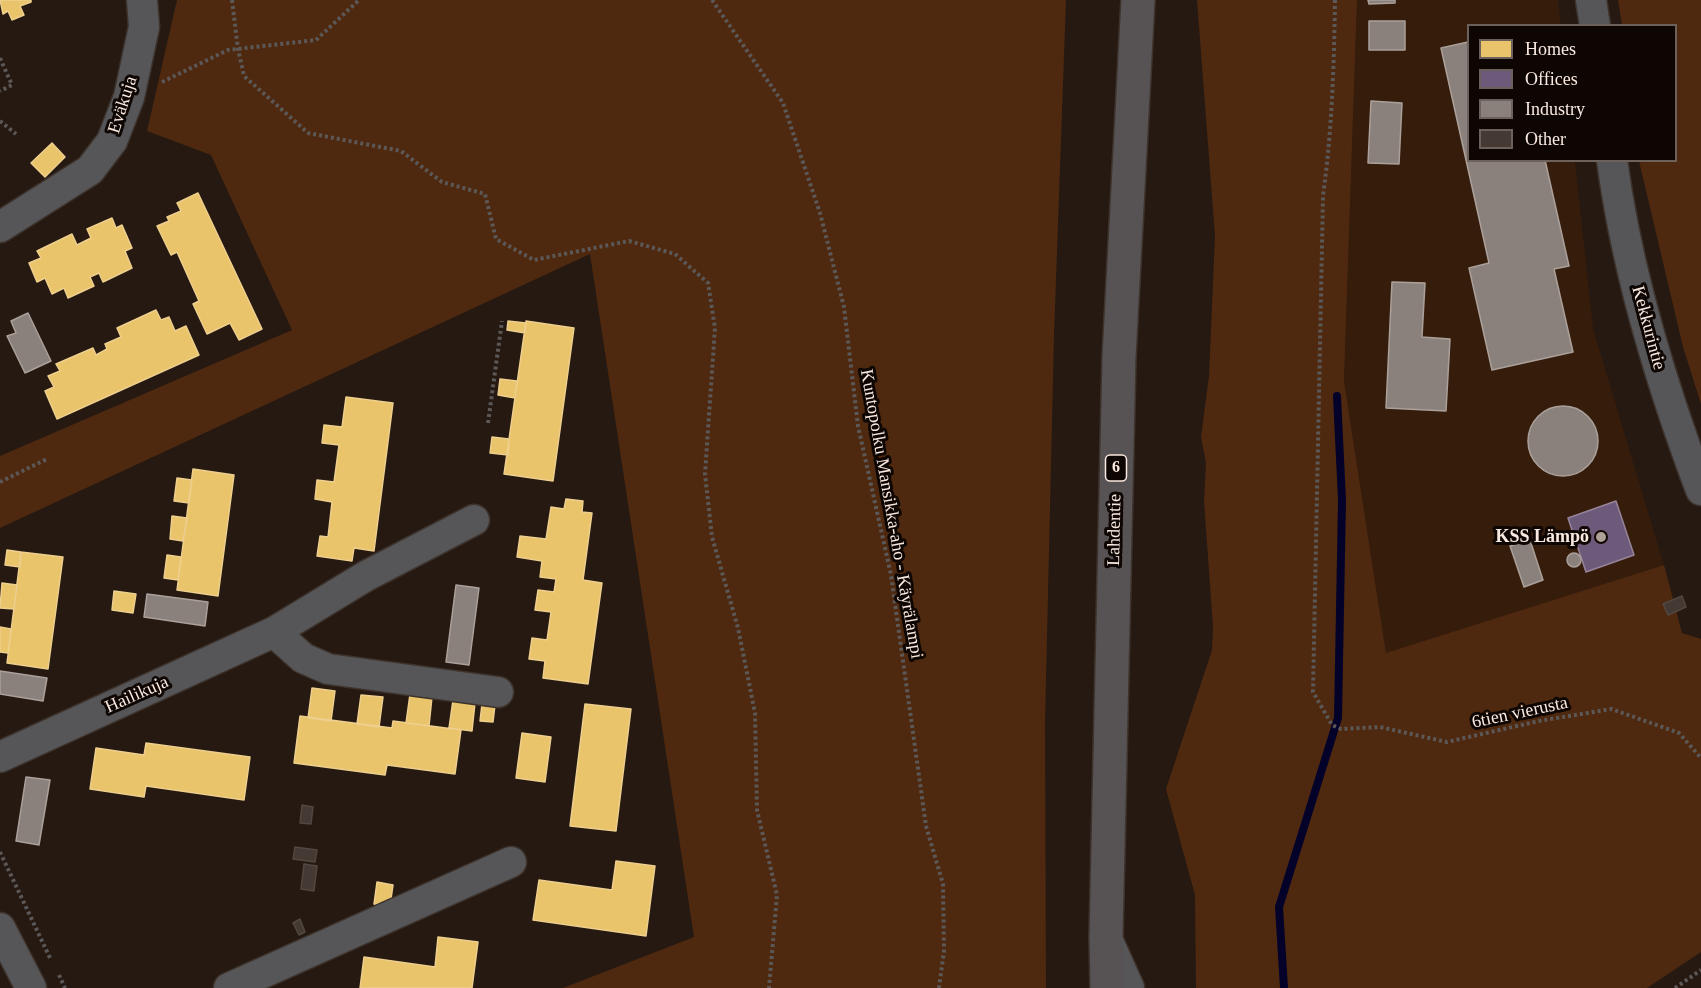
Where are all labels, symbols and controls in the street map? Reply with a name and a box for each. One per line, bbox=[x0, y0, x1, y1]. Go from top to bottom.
legend bbox=[1467, 24, 1677, 162]
text: Homes bbox=[1525, 39, 1576, 59]
text: Offices bbox=[1525, 69, 1578, 89]
street label: Eväkuja bbox=[104, 74, 142, 136]
text: Industry bbox=[1525, 99, 1585, 119]
text: Other bbox=[1525, 129, 1566, 149]
street label: Kekkurintie bbox=[1626, 284, 1670, 372]
street label: Kuntopolku Mansikka-aho - Käyrälampi bbox=[855, 368, 927, 660]
road number: 6 bbox=[1106, 455, 1126, 481]
street label: Lahdentie bbox=[1104, 494, 1126, 566]
place label: KSS Lämpö bbox=[1495, 526, 1589, 548]
marker: KSS Lämpö bbox=[1594, 530, 1608, 544]
street label: Hailikuja bbox=[102, 672, 172, 718]
street label: 6tien vierusta bbox=[1470, 692, 1570, 734]

